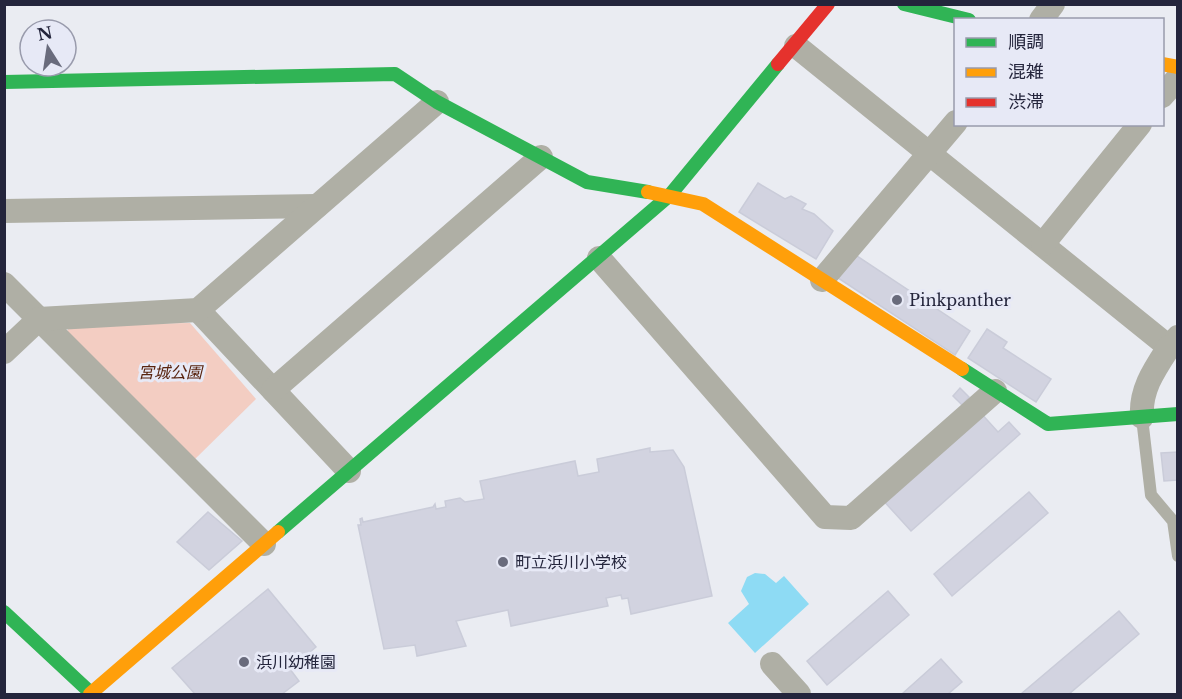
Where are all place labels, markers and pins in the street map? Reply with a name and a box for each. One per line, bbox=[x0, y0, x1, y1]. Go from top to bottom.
place label: Pinkpanther bbox=[909, 290, 1011, 310]
marker: Pinkpanther bbox=[890, 293, 904, 307]
place label: 町立浜川小学校 bbox=[515, 552, 627, 572]
marker: 町立浜川小学校 bbox=[496, 555, 510, 569]
place label: 浜川幼稚園 bbox=[256, 652, 336, 672]
marker: 浜川幼稚園 bbox=[237, 655, 251, 669]

